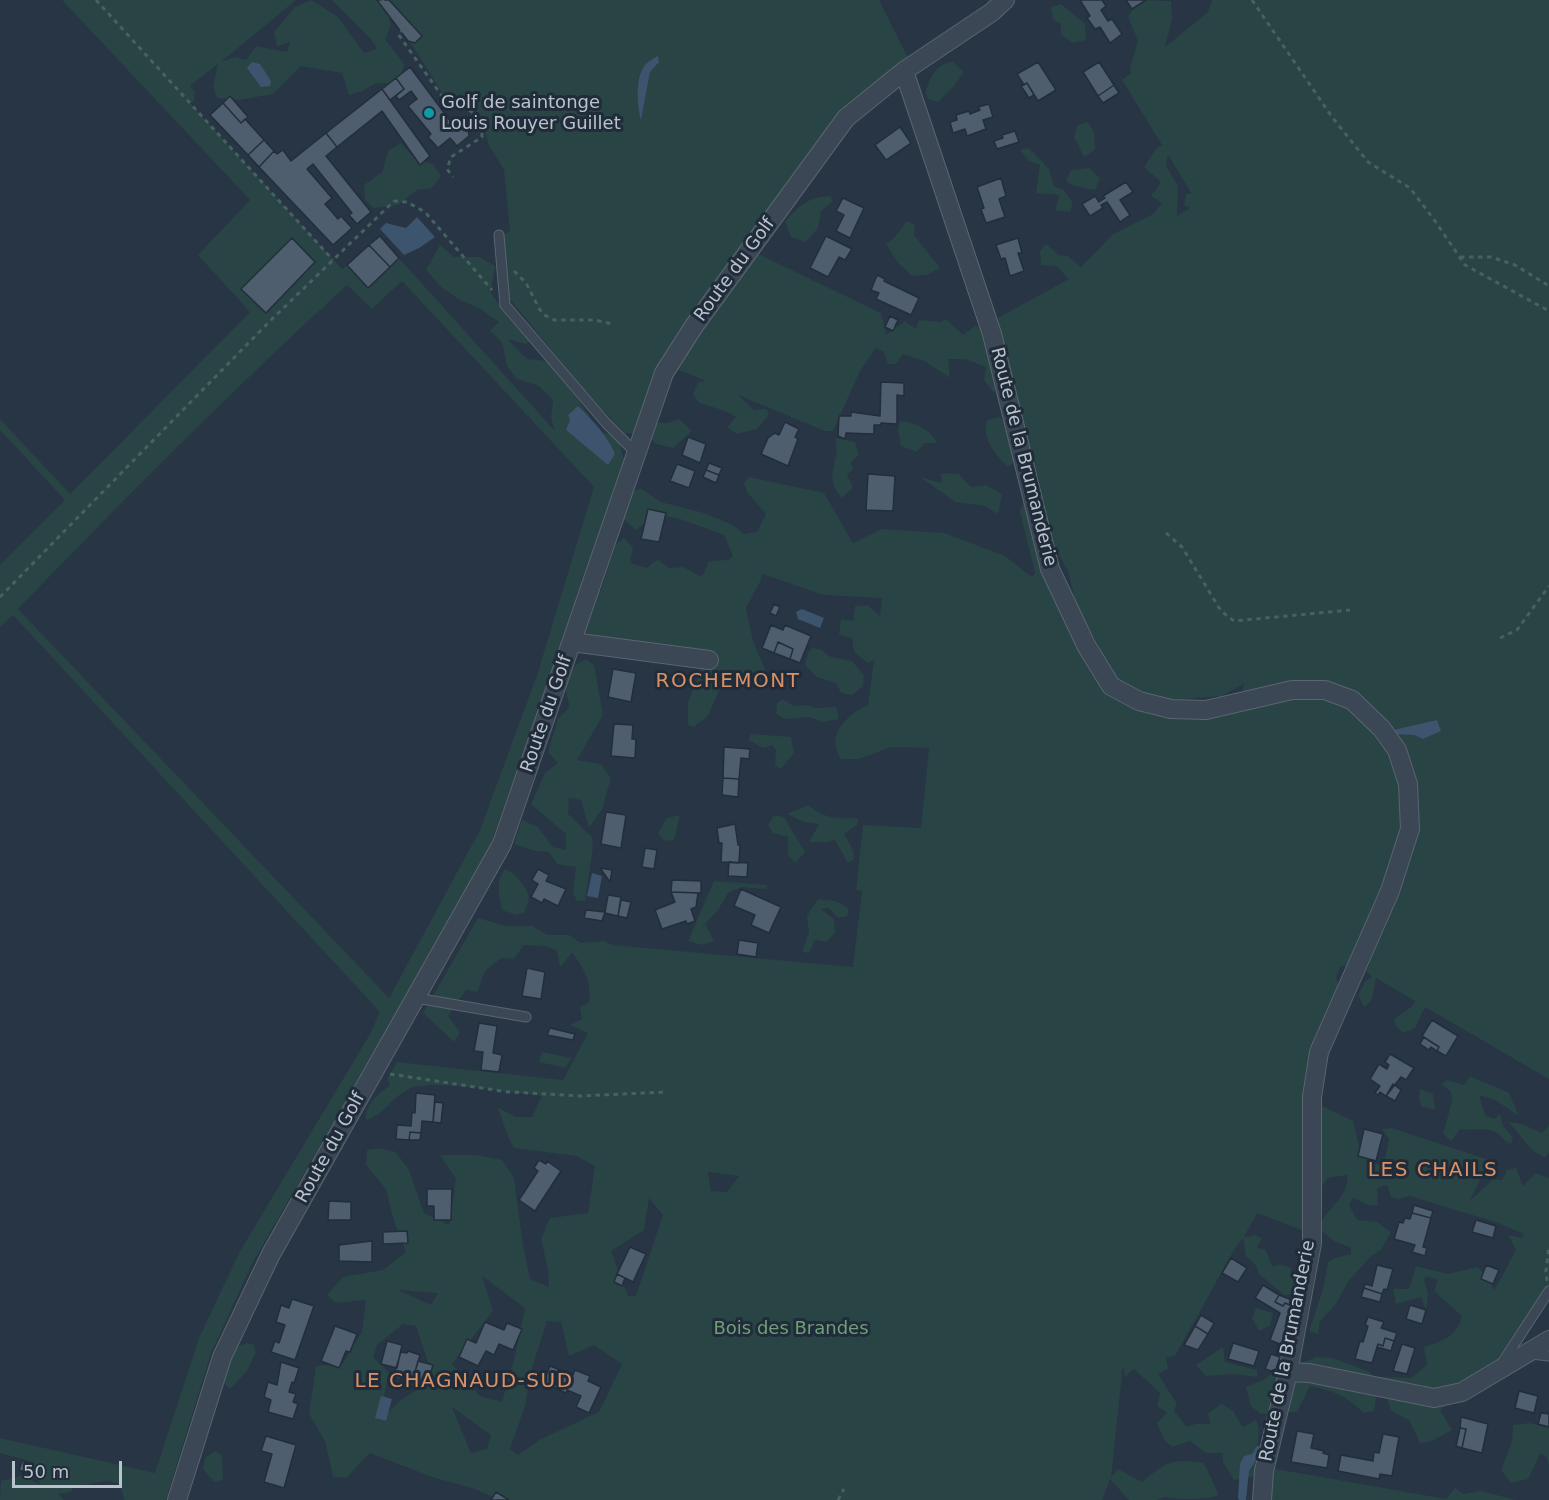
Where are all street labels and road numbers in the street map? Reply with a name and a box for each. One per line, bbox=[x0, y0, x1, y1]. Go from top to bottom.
street label: Route du Golf bbox=[690, 214, 780, 326]
street label: Route de la Brumanderie bbox=[985, 345, 1061, 569]
street label: Route du Golf bbox=[517, 652, 577, 776]
street label: Route du Golf bbox=[292, 1089, 370, 1207]
street label: Route de la Brumanderie bbox=[1256, 1238, 1320, 1464]

